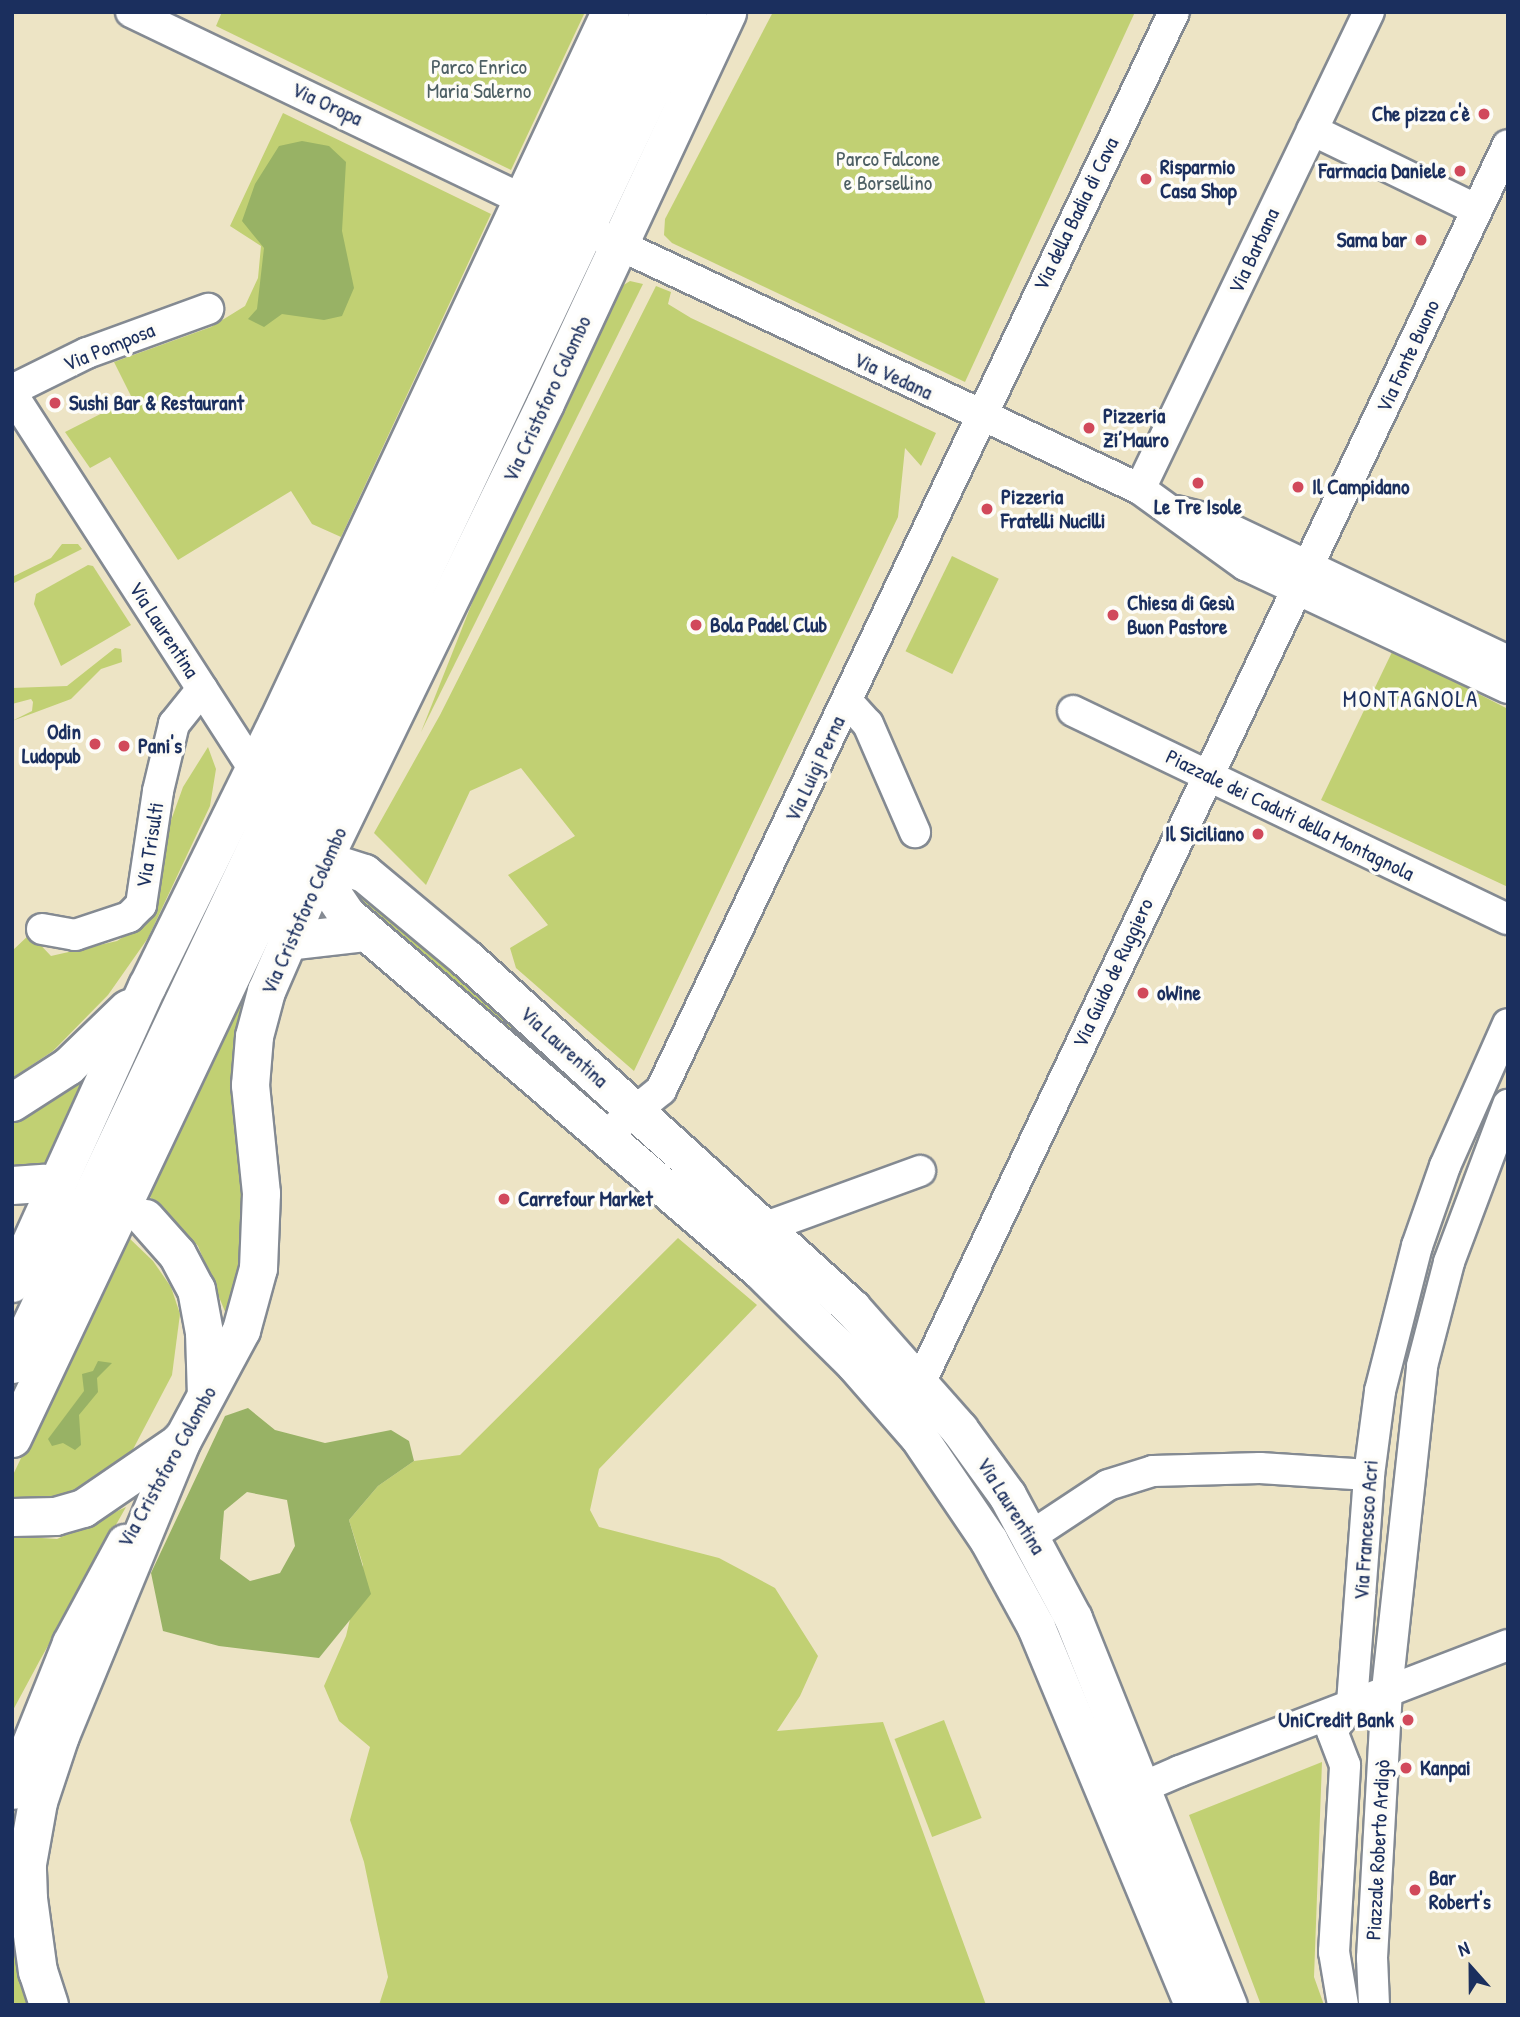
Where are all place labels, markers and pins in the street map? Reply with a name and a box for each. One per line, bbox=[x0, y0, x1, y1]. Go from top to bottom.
place label: Che pizza c'è bbox=[1372, 101, 1470, 127]
marker: Che pizza c'è bbox=[1476, 106, 1492, 122]
place label: Risparmio Casa Shop bbox=[1160, 154, 1237, 204]
place label: Farmacia Daniele bbox=[1319, 158, 1446, 184]
marker: Farmacia Daniele bbox=[1452, 163, 1468, 179]
marker: Risparmio Casa Shop bbox=[1138, 171, 1154, 187]
place label: Sama bar bbox=[1337, 227, 1407, 253]
marker: Sama bar bbox=[1413, 232, 1429, 248]
place label: Sushi Bar & Restaurant bbox=[69, 390, 244, 416]
marker: Sushi Bar & Restaurant bbox=[47, 395, 63, 411]
place label: Pizzeria Zi’Mauro bbox=[1103, 403, 1169, 453]
marker: Pizzeria Zi’Mauro bbox=[1081, 420, 1097, 436]
place label: Il Campidano bbox=[1312, 474, 1409, 500]
marker: Le Tre Isole bbox=[1190, 475, 1206, 491]
marker: Il Campidano bbox=[1290, 479, 1306, 495]
place label: Pizzeria Fratelli Nucilli bbox=[1001, 484, 1106, 534]
place label: Le Tre Isole bbox=[1154, 494, 1242, 520]
marker: Pizzeria Fratelli Nucilli bbox=[979, 501, 995, 517]
place label: Chiesa di Gesù Buon Pastore bbox=[1127, 590, 1234, 640]
marker: Chiesa di Gesù Buon Pastore bbox=[1105, 607, 1121, 623]
place label: Bola Padel Club bbox=[710, 612, 827, 638]
marker: Bola Padel Club bbox=[688, 617, 704, 633]
place label: Odin Ludopub bbox=[22, 719, 81, 769]
place label: Pani's bbox=[138, 733, 182, 759]
marker: Odin Ludopub bbox=[87, 736, 103, 752]
marker: Pani's bbox=[116, 738, 132, 754]
place label: Il Siciliano bbox=[1165, 821, 1244, 847]
marker: Il Siciliano bbox=[1250, 826, 1266, 842]
place label: oWine bbox=[1157, 980, 1201, 1006]
marker: oWine bbox=[1135, 985, 1151, 1001]
place label: Carrefour Market bbox=[518, 1186, 653, 1212]
marker: Carrefour Market bbox=[496, 1191, 512, 1207]
place label: UniCredit Bank bbox=[1278, 1707, 1394, 1733]
marker: UniCredit Bank bbox=[1400, 1712, 1416, 1728]
place label: Kanpai bbox=[1420, 1755, 1471, 1781]
marker: Kanpai bbox=[1398, 1760, 1414, 1776]
place label: Bar Robert's bbox=[1429, 1865, 1491, 1915]
marker: Bar Robert's bbox=[1407, 1882, 1423, 1898]

